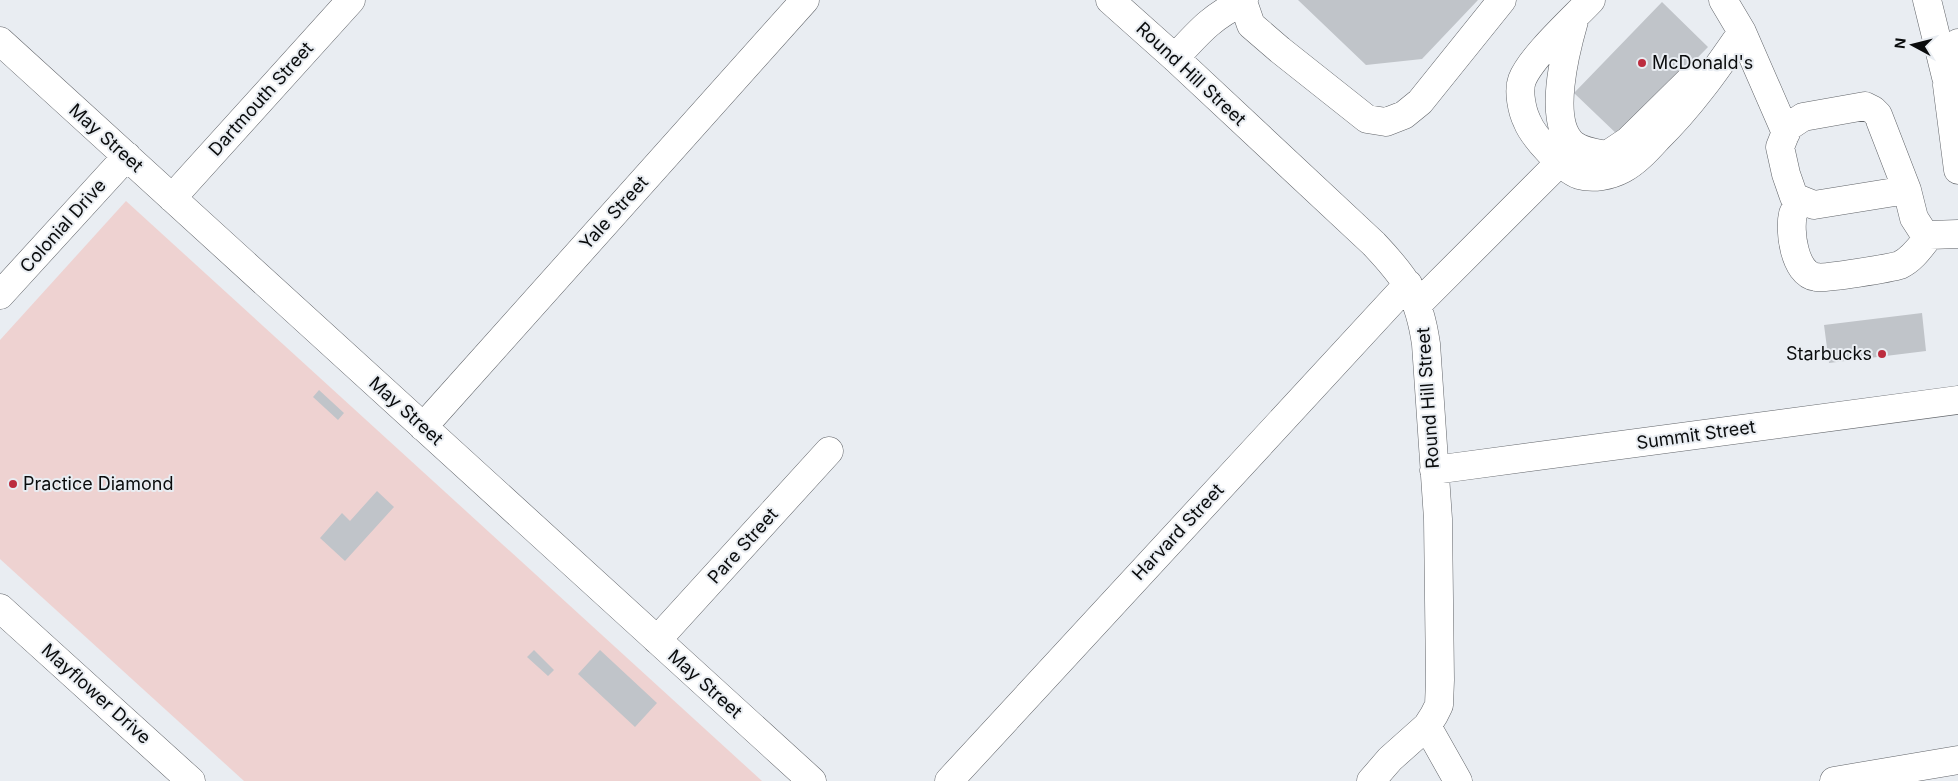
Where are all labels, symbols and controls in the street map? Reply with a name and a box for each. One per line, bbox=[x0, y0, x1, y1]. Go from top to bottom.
street label: Round Hill Street bbox=[1132, 18, 1250, 130]
north arrow bbox=[1888, 20, 1938, 70]
street label: Dartmouth Street bbox=[204, 37, 317, 160]
text: N bbox=[1891, 37, 1909, 50]
place label: McDonald's bbox=[1652, 52, 1753, 73]
marker: McDonald's bbox=[1636, 57, 1648, 69]
street label: May Street bbox=[65, 99, 148, 176]
street label: Yale Street bbox=[575, 171, 652, 254]
street label: Colonial Drive bbox=[15, 175, 110, 277]
street label: Round Hill Street bbox=[1412, 326, 1443, 469]
place label: Starbucks bbox=[1786, 343, 1872, 364]
marker: Starbucks bbox=[1876, 348, 1888, 360]
street label: May Street bbox=[365, 372, 448, 449]
street label: Summit Street bbox=[1635, 416, 1757, 453]
place label: Practice Diamond bbox=[23, 473, 173, 494]
marker: Practice Diamond bbox=[7, 478, 19, 490]
street label: Harvard Street bbox=[1128, 479, 1228, 584]
street label: Pare Street bbox=[703, 503, 782, 588]
street label: Mayflower Drive bbox=[38, 639, 155, 748]
street label: May Street bbox=[664, 645, 747, 722]

